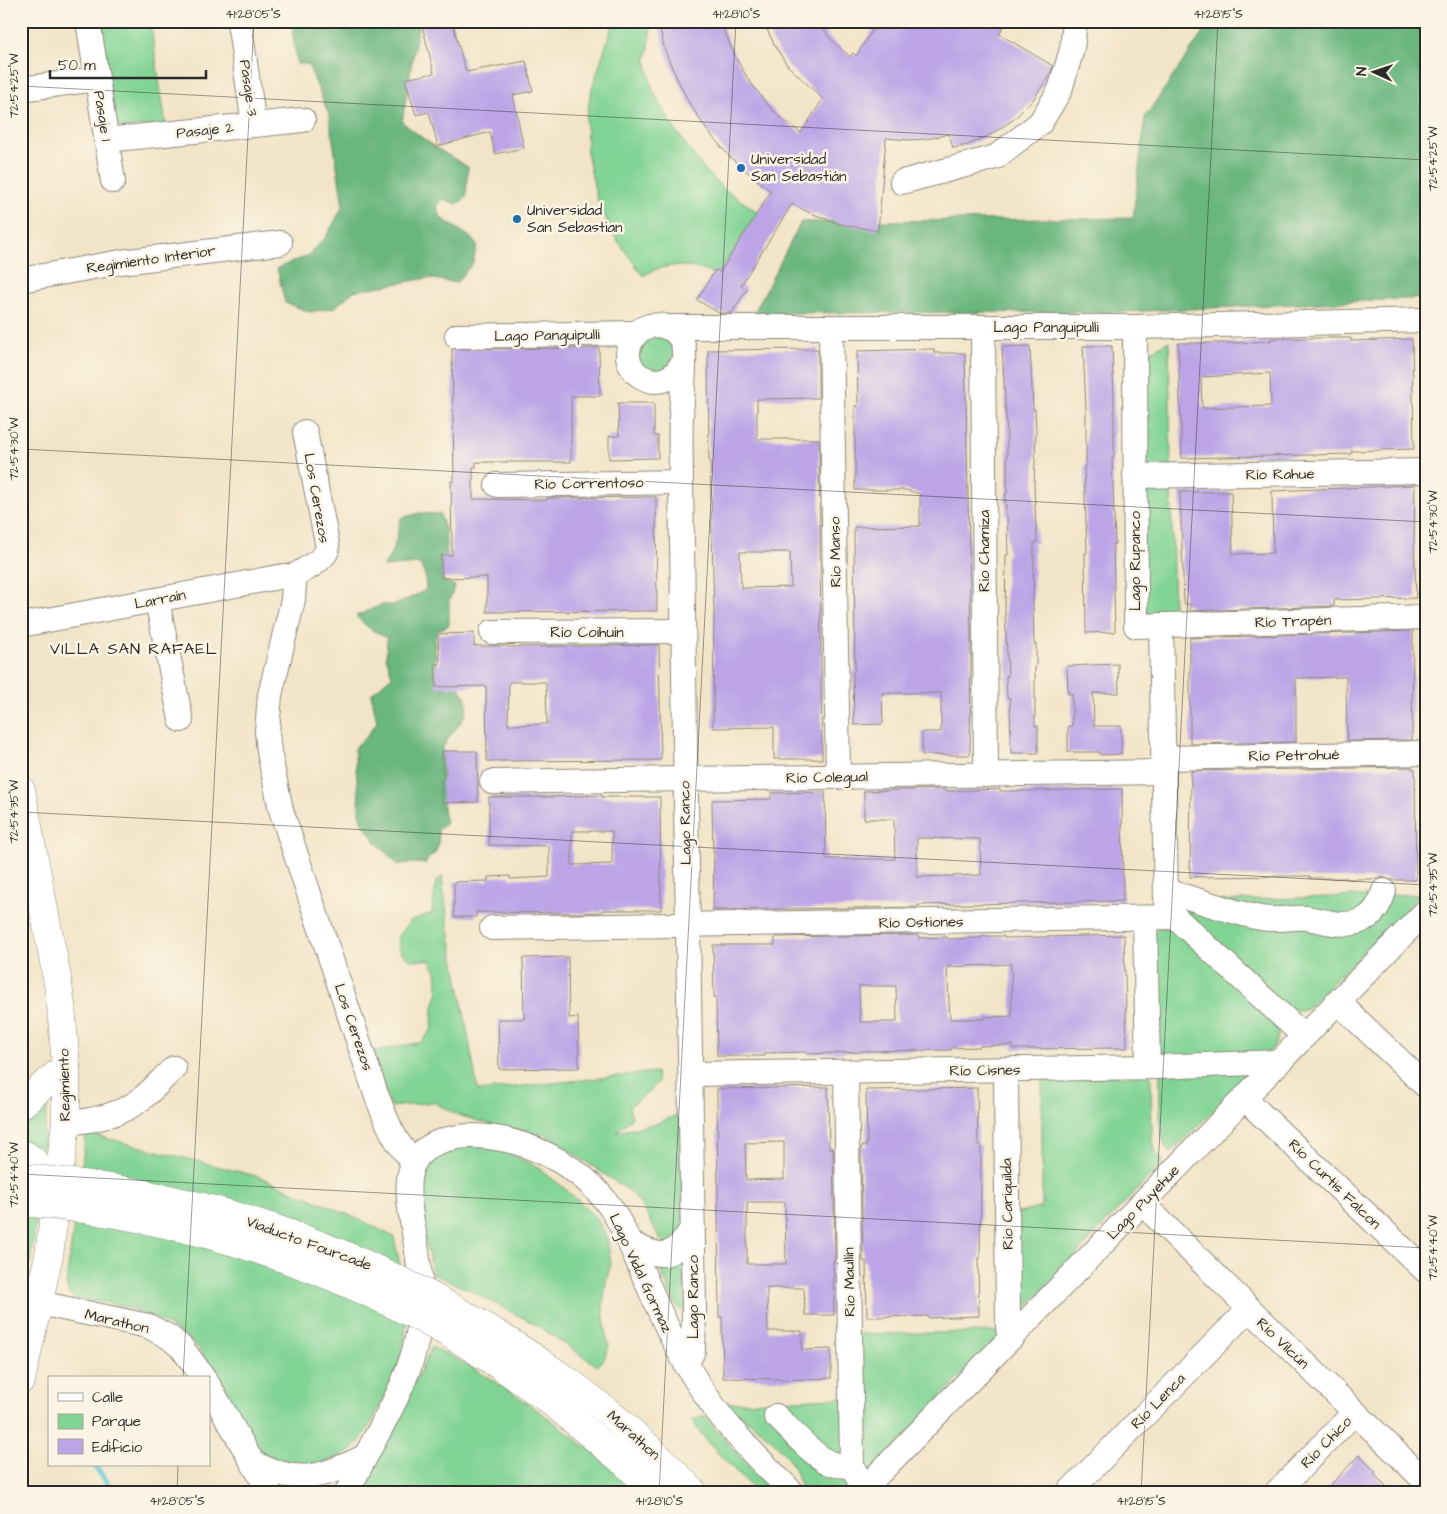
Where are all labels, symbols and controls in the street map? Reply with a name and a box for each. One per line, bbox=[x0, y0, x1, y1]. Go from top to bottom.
text: 41°28'05"S bbox=[225, 6, 281, 23]
text: 41°28'10"S bbox=[712, 6, 761, 23]
text: 41°28'15"S bbox=[1193, 6, 1243, 23]
scale bar bbox=[50, 48, 206, 80]
north arrow bbox=[1350, 48, 1400, 98]
text: 72°54'25"W bbox=[6, 53, 23, 118]
text: 50 m bbox=[58, 55, 96, 76]
street label: Pasaje 3 bbox=[234, 58, 263, 118]
text: N bbox=[1352, 66, 1372, 76]
street label: Pasaje 1 bbox=[88, 89, 117, 143]
street label: Pasaje 2 bbox=[175, 117, 235, 144]
text: 72°54'25"W bbox=[1425, 126, 1442, 191]
place label: Universidad San Sebastián bbox=[751, 149, 847, 187]
marker: Universidad San Sebastián bbox=[735, 162, 747, 174]
place label: Universidad San Sebastian bbox=[527, 200, 623, 238]
marker: Universidad San Sebastian bbox=[511, 213, 523, 225]
street label: Regimiento Interior bbox=[85, 240, 217, 280]
street label: Lago Panguipulli bbox=[993, 317, 1099, 339]
street label: Lago Panguipulli bbox=[494, 324, 601, 348]
text: 72°54'30"W bbox=[6, 417, 23, 481]
street label: Los Cerezos bbox=[298, 452, 335, 545]
street label: Río Rahue bbox=[1245, 463, 1315, 486]
street label: Río Correntoso bbox=[534, 472, 644, 495]
text: 72°54'30"W bbox=[1425, 490, 1442, 554]
street label: Rio Chamiza bbox=[974, 510, 995, 592]
street label: Lago Rupanco bbox=[1125, 510, 1147, 611]
street label: Río Manso bbox=[824, 516, 847, 588]
street label: Larraín bbox=[133, 584, 188, 615]
street label: Río Trapén bbox=[1254, 610, 1332, 633]
street label: Río Coihuín bbox=[550, 622, 624, 643]
district label: VILLA SAN RAFAEL bbox=[50, 638, 218, 660]
street label: Río Petrohué bbox=[1248, 744, 1340, 767]
street label: Río Colegual bbox=[786, 766, 868, 790]
text: 72°54'35"W bbox=[6, 779, 23, 844]
street label: Lago Ranco bbox=[674, 780, 698, 865]
text: 72°54'35"W bbox=[1425, 852, 1442, 917]
street label: Río Ostiones bbox=[878, 911, 964, 934]
street label: Los Cerezos bbox=[329, 981, 378, 1074]
street label: Regimiento bbox=[53, 1048, 77, 1122]
street label: Río Cisnes bbox=[949, 1059, 1021, 1082]
street label: Río Curtis Falcon bbox=[1284, 1135, 1386, 1234]
text: 72°54'40"W bbox=[6, 1142, 23, 1208]
street label: Río Cariquilda bbox=[996, 1158, 1019, 1250]
street label: Lago Puyehue bbox=[1102, 1160, 1185, 1245]
street label: Lago Vidal Gormaz bbox=[603, 1210, 678, 1337]
street label: Viaducto Fourcade bbox=[243, 1211, 375, 1276]
text: 72°54'40"W bbox=[1425, 1215, 1442, 1281]
street label: Rio Maullín bbox=[838, 1247, 861, 1317]
street label: Lago Ranco bbox=[683, 1254, 705, 1339]
street label: Marathon bbox=[83, 1304, 152, 1339]
street label: Río Vilcún bbox=[1252, 1313, 1314, 1374]
street label: Río Lenca bbox=[1126, 1368, 1191, 1434]
legend bbox=[48, 1376, 210, 1466]
text: Calle bbox=[92, 1387, 123, 1408]
street label: Marathon bbox=[602, 1406, 665, 1465]
text: Parque bbox=[92, 1411, 141, 1432]
street label: Río Chico bbox=[1296, 1411, 1357, 1473]
text: Edificio bbox=[92, 1437, 143, 1458]
text: 41°28'05"S bbox=[149, 1493, 205, 1510]
text: 41°28'10"S bbox=[635, 1493, 684, 1510]
text: 41°28'15"S bbox=[1116, 1493, 1166, 1510]

